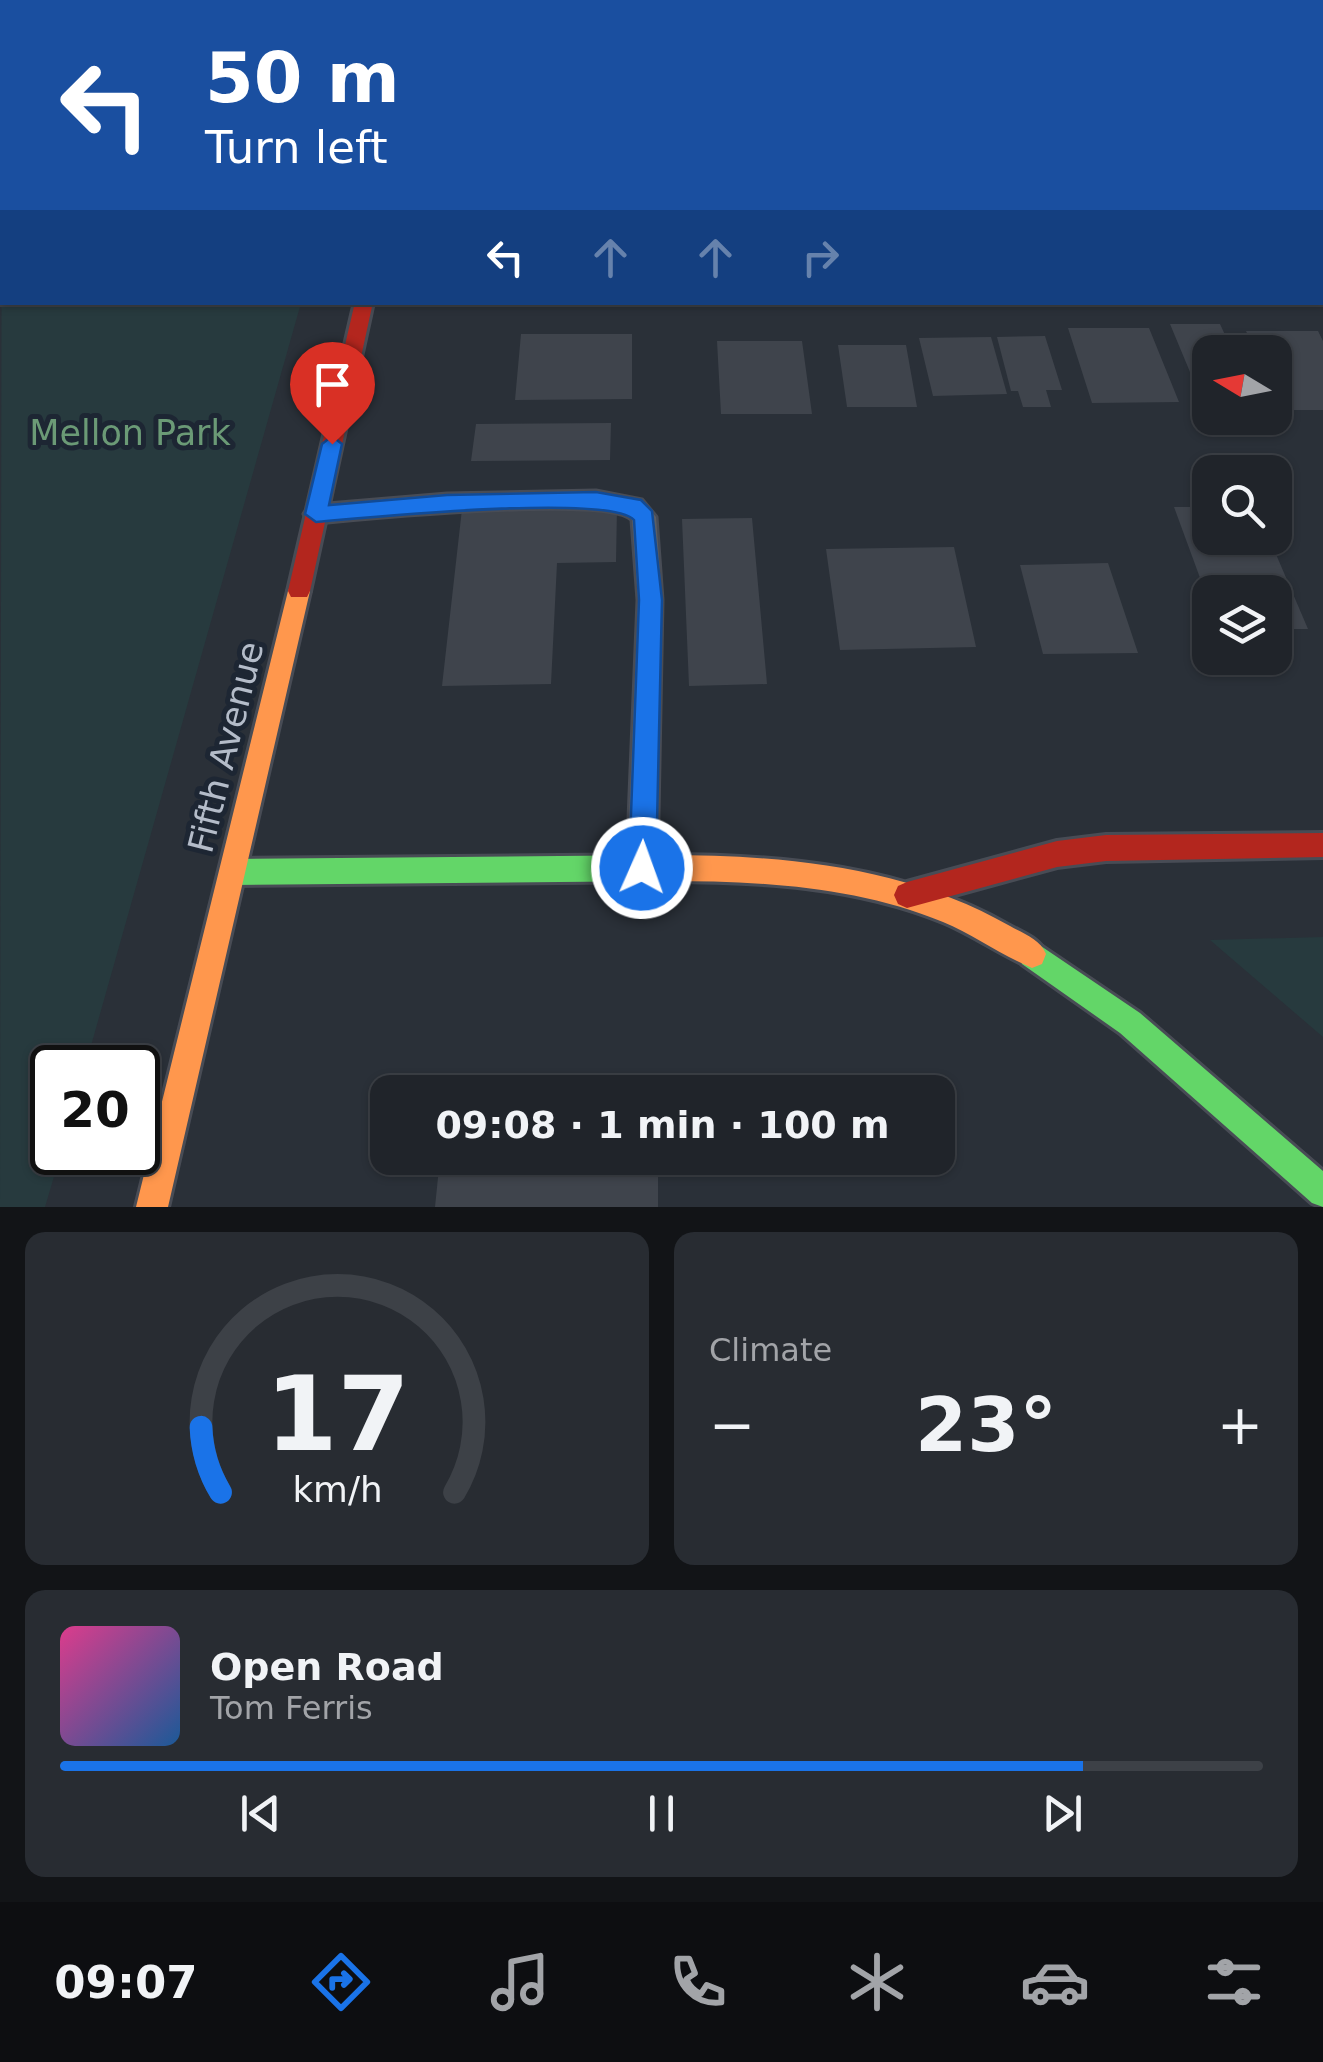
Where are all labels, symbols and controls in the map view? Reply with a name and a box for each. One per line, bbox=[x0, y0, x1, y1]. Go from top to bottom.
text: 50 m bbox=[205, 37, 400, 119]
icon: left bbox=[40, 40, 170, 170]
text: Turn left bbox=[205, 121, 388, 174]
icon: left bbox=[478, 230, 533, 285]
icon: ahead bbox=[583, 230, 638, 285]
icon: ahead bbox=[688, 230, 743, 285]
icon: right bbox=[793, 230, 848, 285]
north arrow bbox=[1192, 335, 1292, 435]
map controls bbox=[1192, 335, 1292, 675]
pin bbox=[290, 342, 375, 445]
icon: arrive bbox=[305, 357, 360, 412]
park label: Mellon Park bbox=[29, 413, 231, 453]
button: search bbox=[1192, 455, 1292, 555]
button: layers bbox=[1192, 575, 1292, 675]
street label: Fifth Avenue bbox=[180, 637, 272, 857]
position arrow bbox=[590, 816, 694, 920]
speed limit sign: 20 bbox=[30, 1045, 160, 1175]
text: 09:08 · 1 min · 100 m bbox=[435, 1103, 890, 1147]
text: Climate bbox=[709, 1331, 832, 1369]
text: 17 bbox=[265, 1353, 409, 1475]
text: 23° bbox=[915, 1381, 1057, 1469]
text: − bbox=[709, 1393, 755, 1457]
text: + bbox=[1217, 1393, 1263, 1457]
text: km/h bbox=[292, 1469, 382, 1510]
text: Open Road bbox=[210, 1645, 444, 1689]
text: Tom Ferris bbox=[210, 1689, 373, 1727]
icon: previous bbox=[233, 1786, 288, 1841]
icon: pause bbox=[634, 1786, 689, 1841]
icon: next bbox=[1035, 1786, 1090, 1841]
icon: directions bbox=[306, 1947, 376, 2017]
icon: music bbox=[485, 1947, 555, 2017]
icon: phone bbox=[663, 1947, 733, 2017]
icon: climate bbox=[842, 1947, 912, 2017]
icon: car bbox=[1020, 1947, 1090, 2017]
icon: filters bbox=[1199, 1947, 1269, 2017]
text: 09:07 bbox=[54, 1956, 198, 2009]

